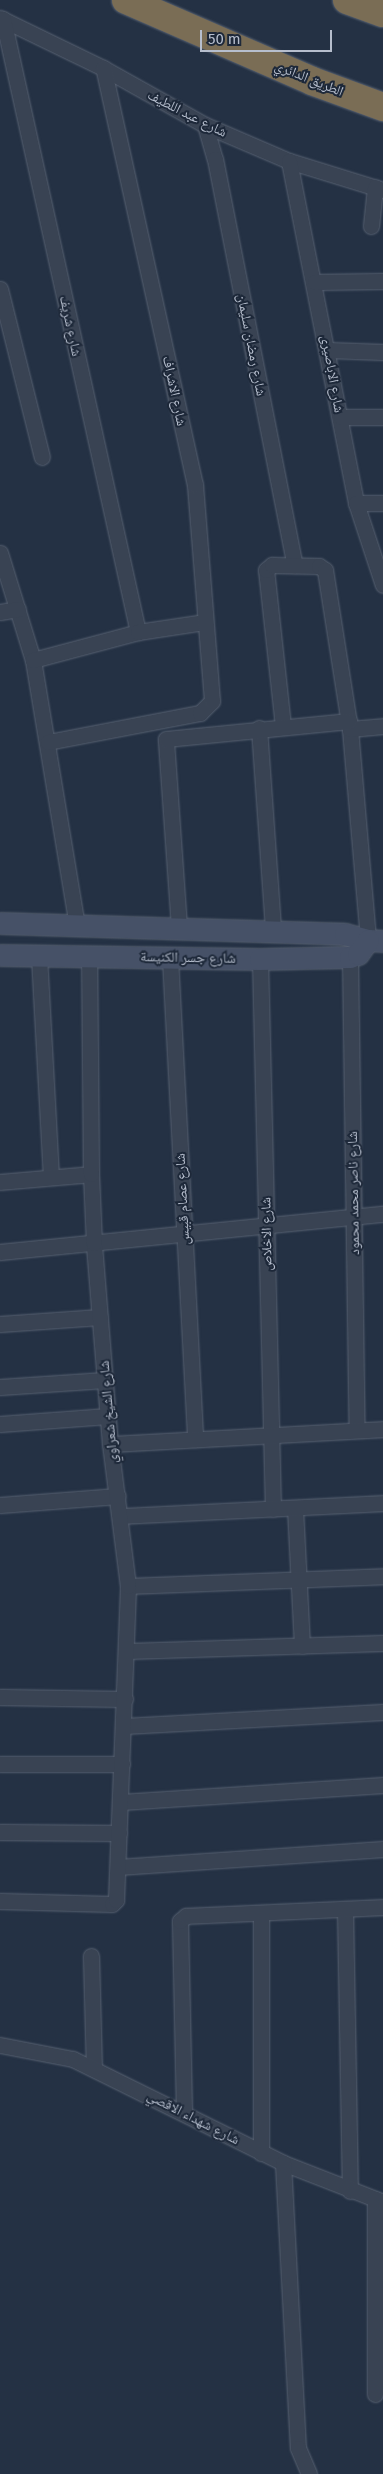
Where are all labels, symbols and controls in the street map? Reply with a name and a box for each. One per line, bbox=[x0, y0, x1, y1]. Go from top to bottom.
scale bar bbox=[203, 20, 336, 52]
text: 50 m bbox=[208, 30, 241, 48]
street label: الطريق الدائري bbox=[272, 58, 346, 100]
street label: شارع عبد اللطيف bbox=[144, 87, 230, 141]
street label: شارع رمضان سليمان bbox=[233, 293, 269, 397]
street label: شارع شريف bbox=[55, 294, 85, 358]
street label: شارع الاباصيرى bbox=[317, 334, 347, 414]
street label: شارع الاشراف bbox=[158, 355, 190, 427]
street label: شارع جسر الكنيسة bbox=[140, 949, 236, 967]
street label: شارع ناصر محمد محمود bbox=[345, 1131, 363, 1255]
street label: شارع عصام قبيس bbox=[172, 1153, 194, 1245]
street label: شارع الاخلاص bbox=[258, 1197, 276, 1271]
street label: شارع الشيخ شعراوي bbox=[96, 1360, 122, 1464]
street label: شارع شهداء الاقصي bbox=[144, 2087, 242, 2149]

